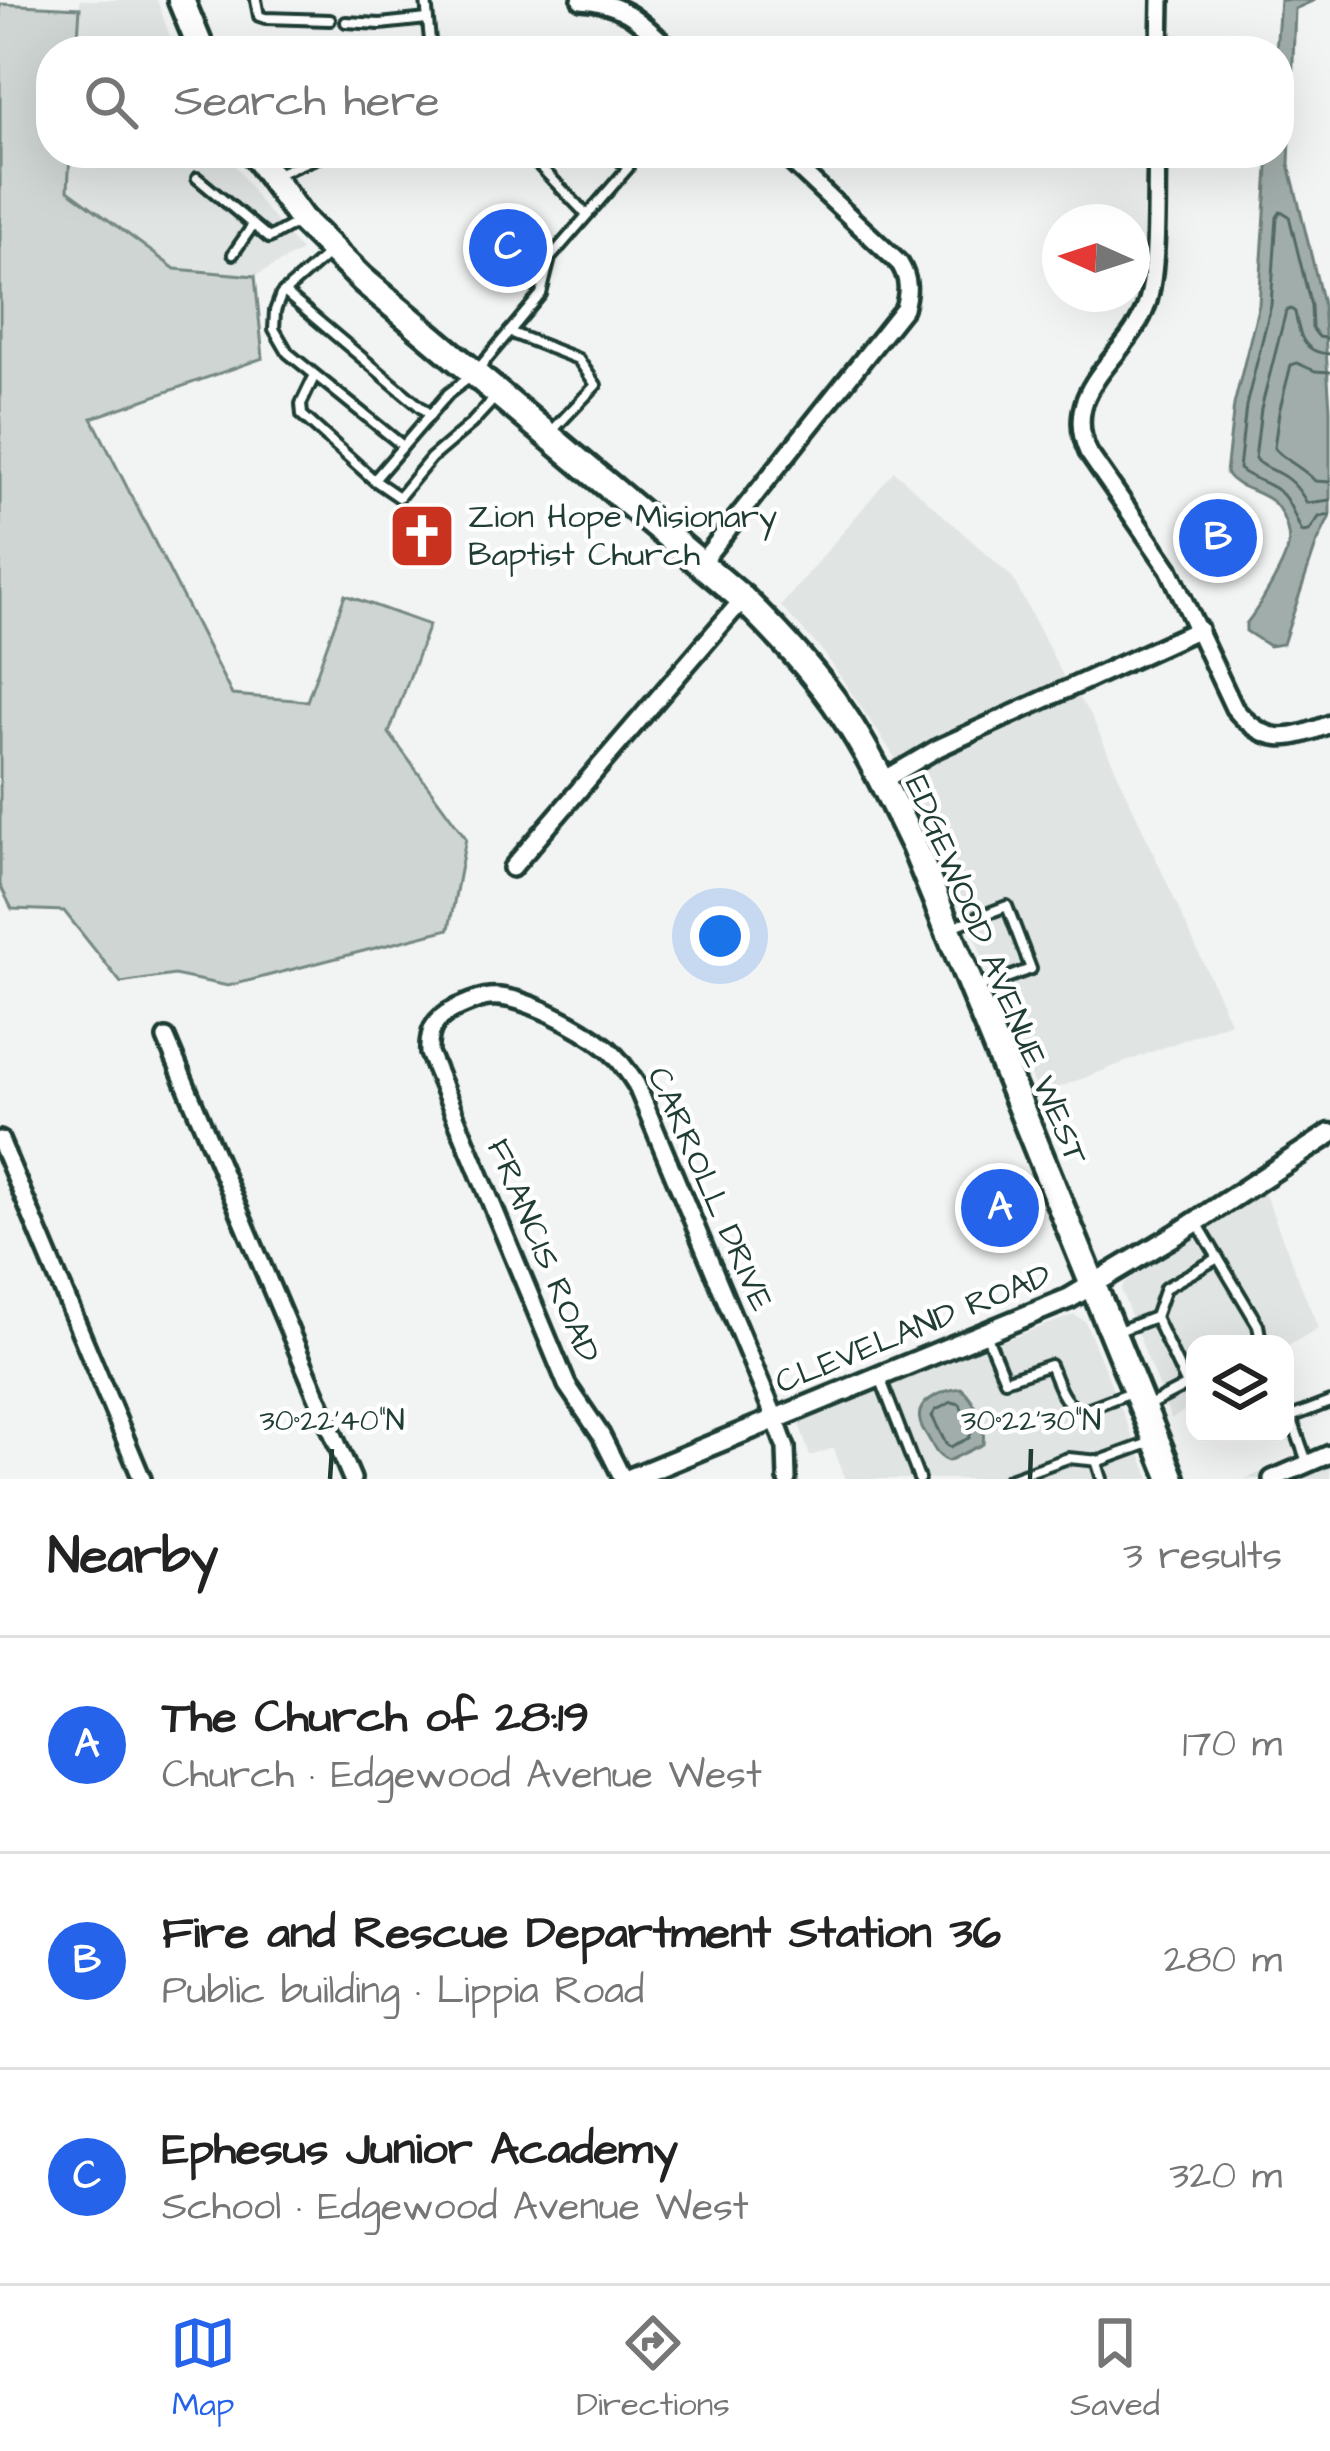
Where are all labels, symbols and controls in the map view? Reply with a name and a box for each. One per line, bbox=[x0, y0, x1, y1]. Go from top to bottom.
search box bbox=[36, 36, 1294, 168]
icon: search bbox=[78, 69, 144, 135]
text: Search here bbox=[174, 71, 440, 133]
pin: C bbox=[469, 203, 547, 293]
north arrow bbox=[1042, 204, 1150, 312]
pin: B bbox=[1179, 493, 1257, 583]
place label: Zion Hope Misionary Baptist Church bbox=[468, 494, 777, 578]
church icon: Zion Hope Misionary Baptist Church bbox=[387, 501, 457, 571]
street label: EDGEWOOD AVENUE WEST bbox=[893, 768, 1099, 1172]
your location bbox=[690, 906, 750, 966]
street label: CARROLL DRIVE bbox=[636, 1060, 784, 1318]
street label: FRANCIS ROAD bbox=[475, 1132, 611, 1370]
pin: A bbox=[961, 1163, 1039, 1253]
street label: CLEVELAND ROAD bbox=[768, 1253, 1058, 1405]
map controls bbox=[1186, 1335, 1294, 1443]
button: layers bbox=[1186, 1335, 1294, 1443]
text: 30°22'40"N bbox=[259, 1400, 405, 1442]
text: 30°22'30"N bbox=[961, 1400, 1101, 1442]
text: Nearby bbox=[48, 1522, 218, 1593]
text: 3 results bbox=[1123, 1530, 1282, 1584]
text: The Church of 28:19 bbox=[162, 1687, 589, 1749]
text: A bbox=[75, 1718, 99, 1772]
text: 170 m bbox=[1182, 1718, 1282, 1772]
text: Church · Edgewood Avenue West bbox=[162, 1749, 762, 1803]
text: Fire and Rescue Department Station 36 bbox=[162, 1903, 1001, 1965]
text: B bbox=[73, 1934, 101, 1988]
text: 280 m bbox=[1164, 1934, 1282, 1988]
text: Public building · Lippia Road bbox=[162, 1965, 644, 2019]
text: Ephesus Junior Academy bbox=[162, 2119, 678, 2181]
text: C bbox=[73, 2150, 101, 2204]
text: 320 m bbox=[1169, 2150, 1282, 2204]
text: School · Edgewood Avenue West bbox=[162, 2181, 749, 2235]
tab: Map bbox=[170, 2310, 236, 2428]
tab: Directions bbox=[576, 2310, 730, 2428]
tab: Saved bbox=[1070, 2310, 1160, 2428]

